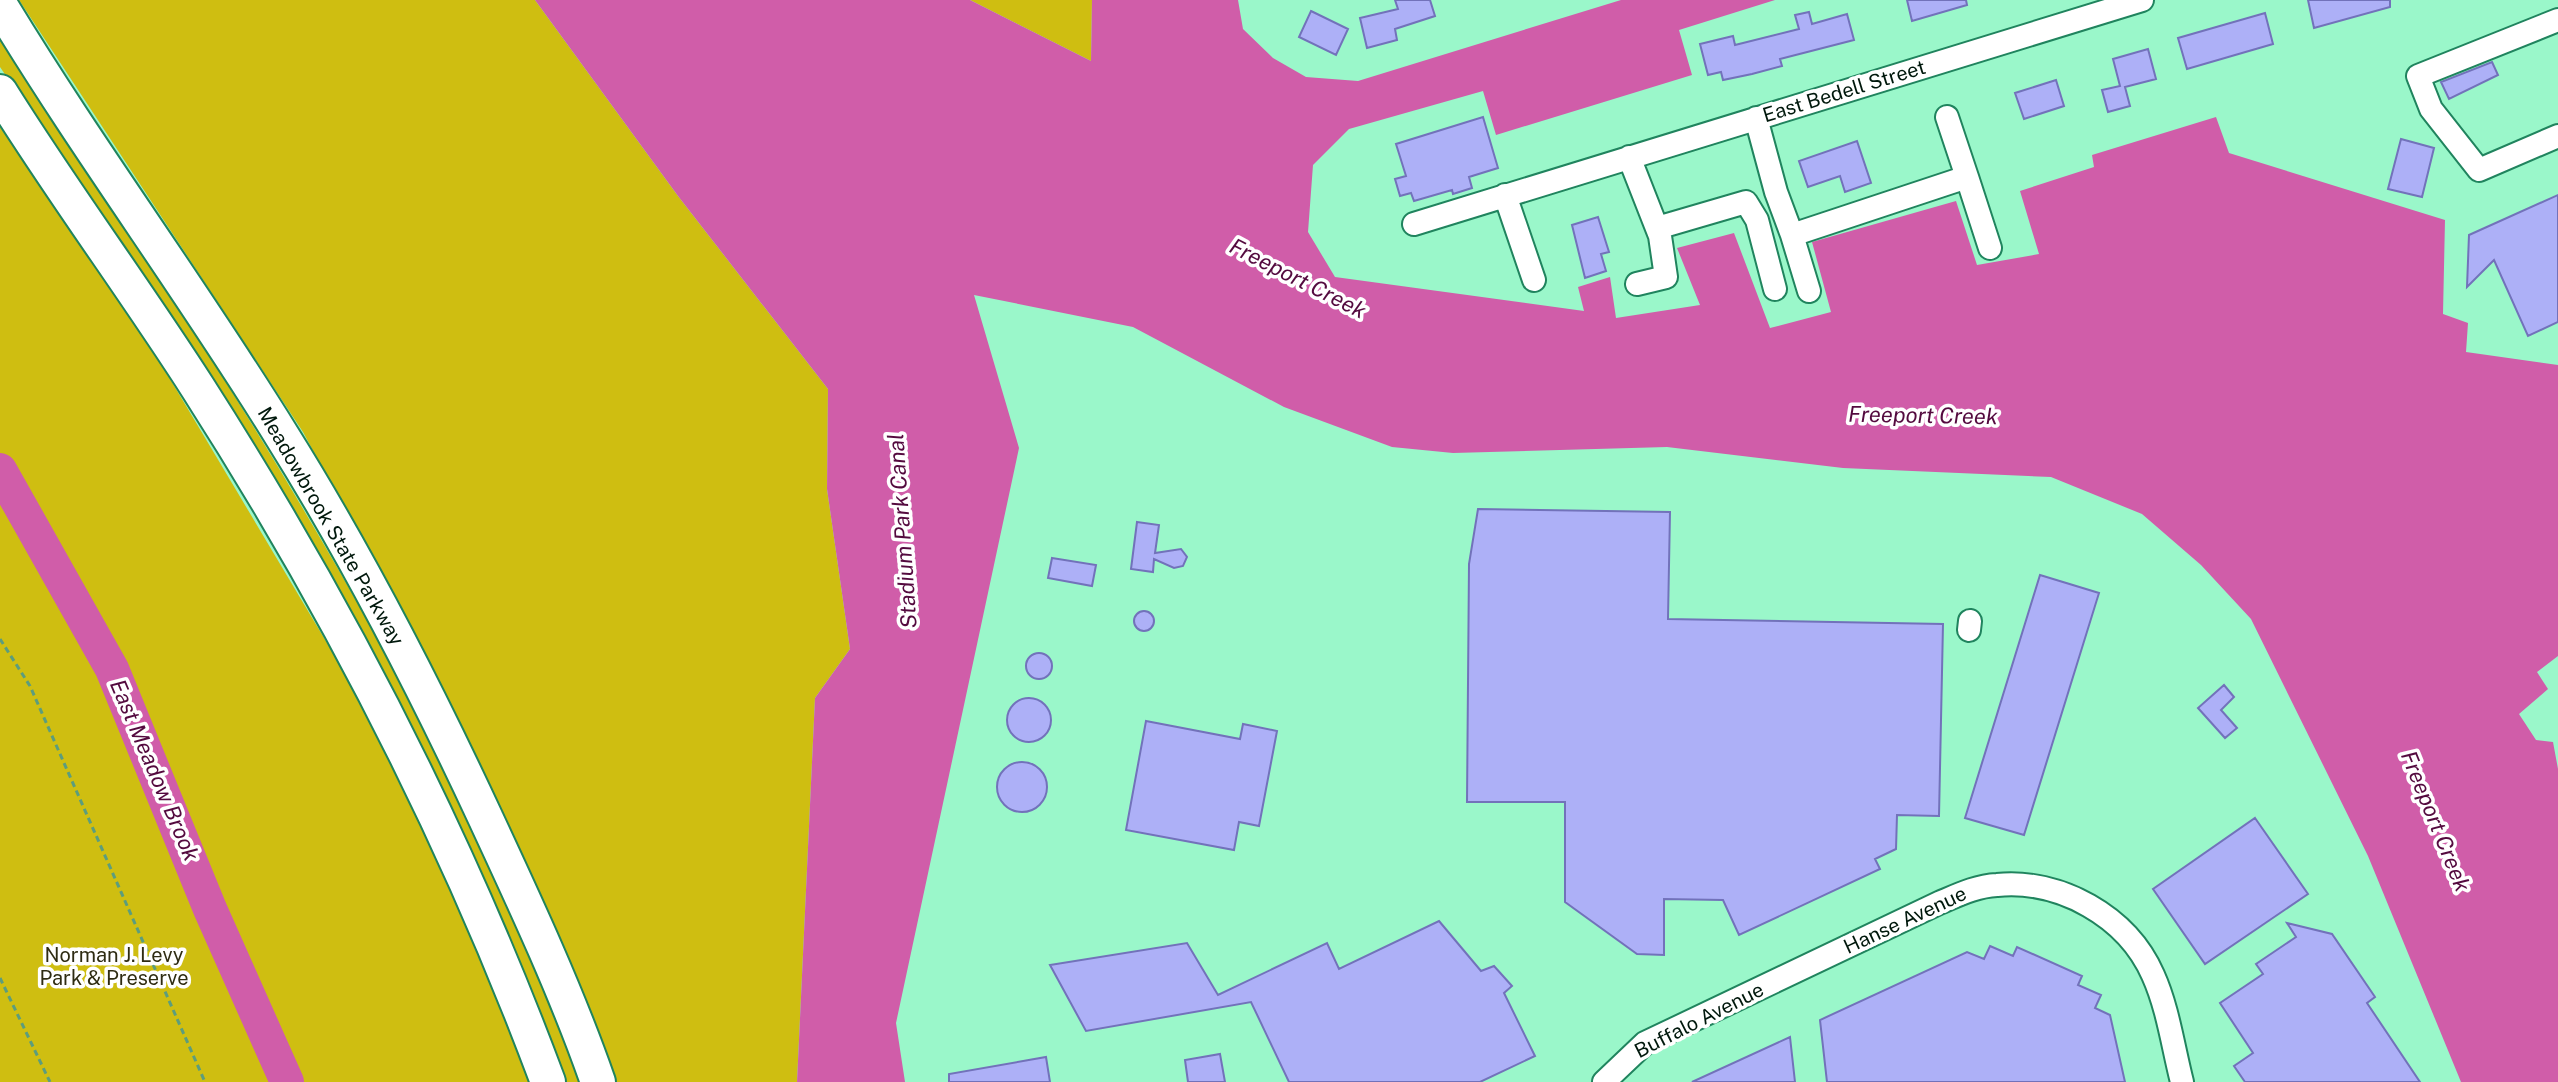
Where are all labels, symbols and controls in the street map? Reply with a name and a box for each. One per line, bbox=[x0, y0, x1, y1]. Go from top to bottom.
street label: East Bedell Street bbox=[1760, 55, 1928, 127]
water label: Freeport Creek bbox=[1225, 232, 1371, 324]
water label: Freeport Creek bbox=[1848, 401, 1998, 429]
street label: Meadowbrook State Parkway bbox=[253, 402, 409, 650]
water label: Stadium Park Canal bbox=[882, 433, 922, 629]
water label: East Meadow Brook bbox=[105, 675, 205, 865]
water label: Freeport Creek bbox=[2396, 747, 2476, 895]
street label: Hanse Avenue bbox=[1840, 881, 1970, 959]
park label: Norman J. Levy Park & Preserve bbox=[40, 943, 188, 990]
street label: Buffalo Avenue bbox=[1630, 977, 1768, 1063]

